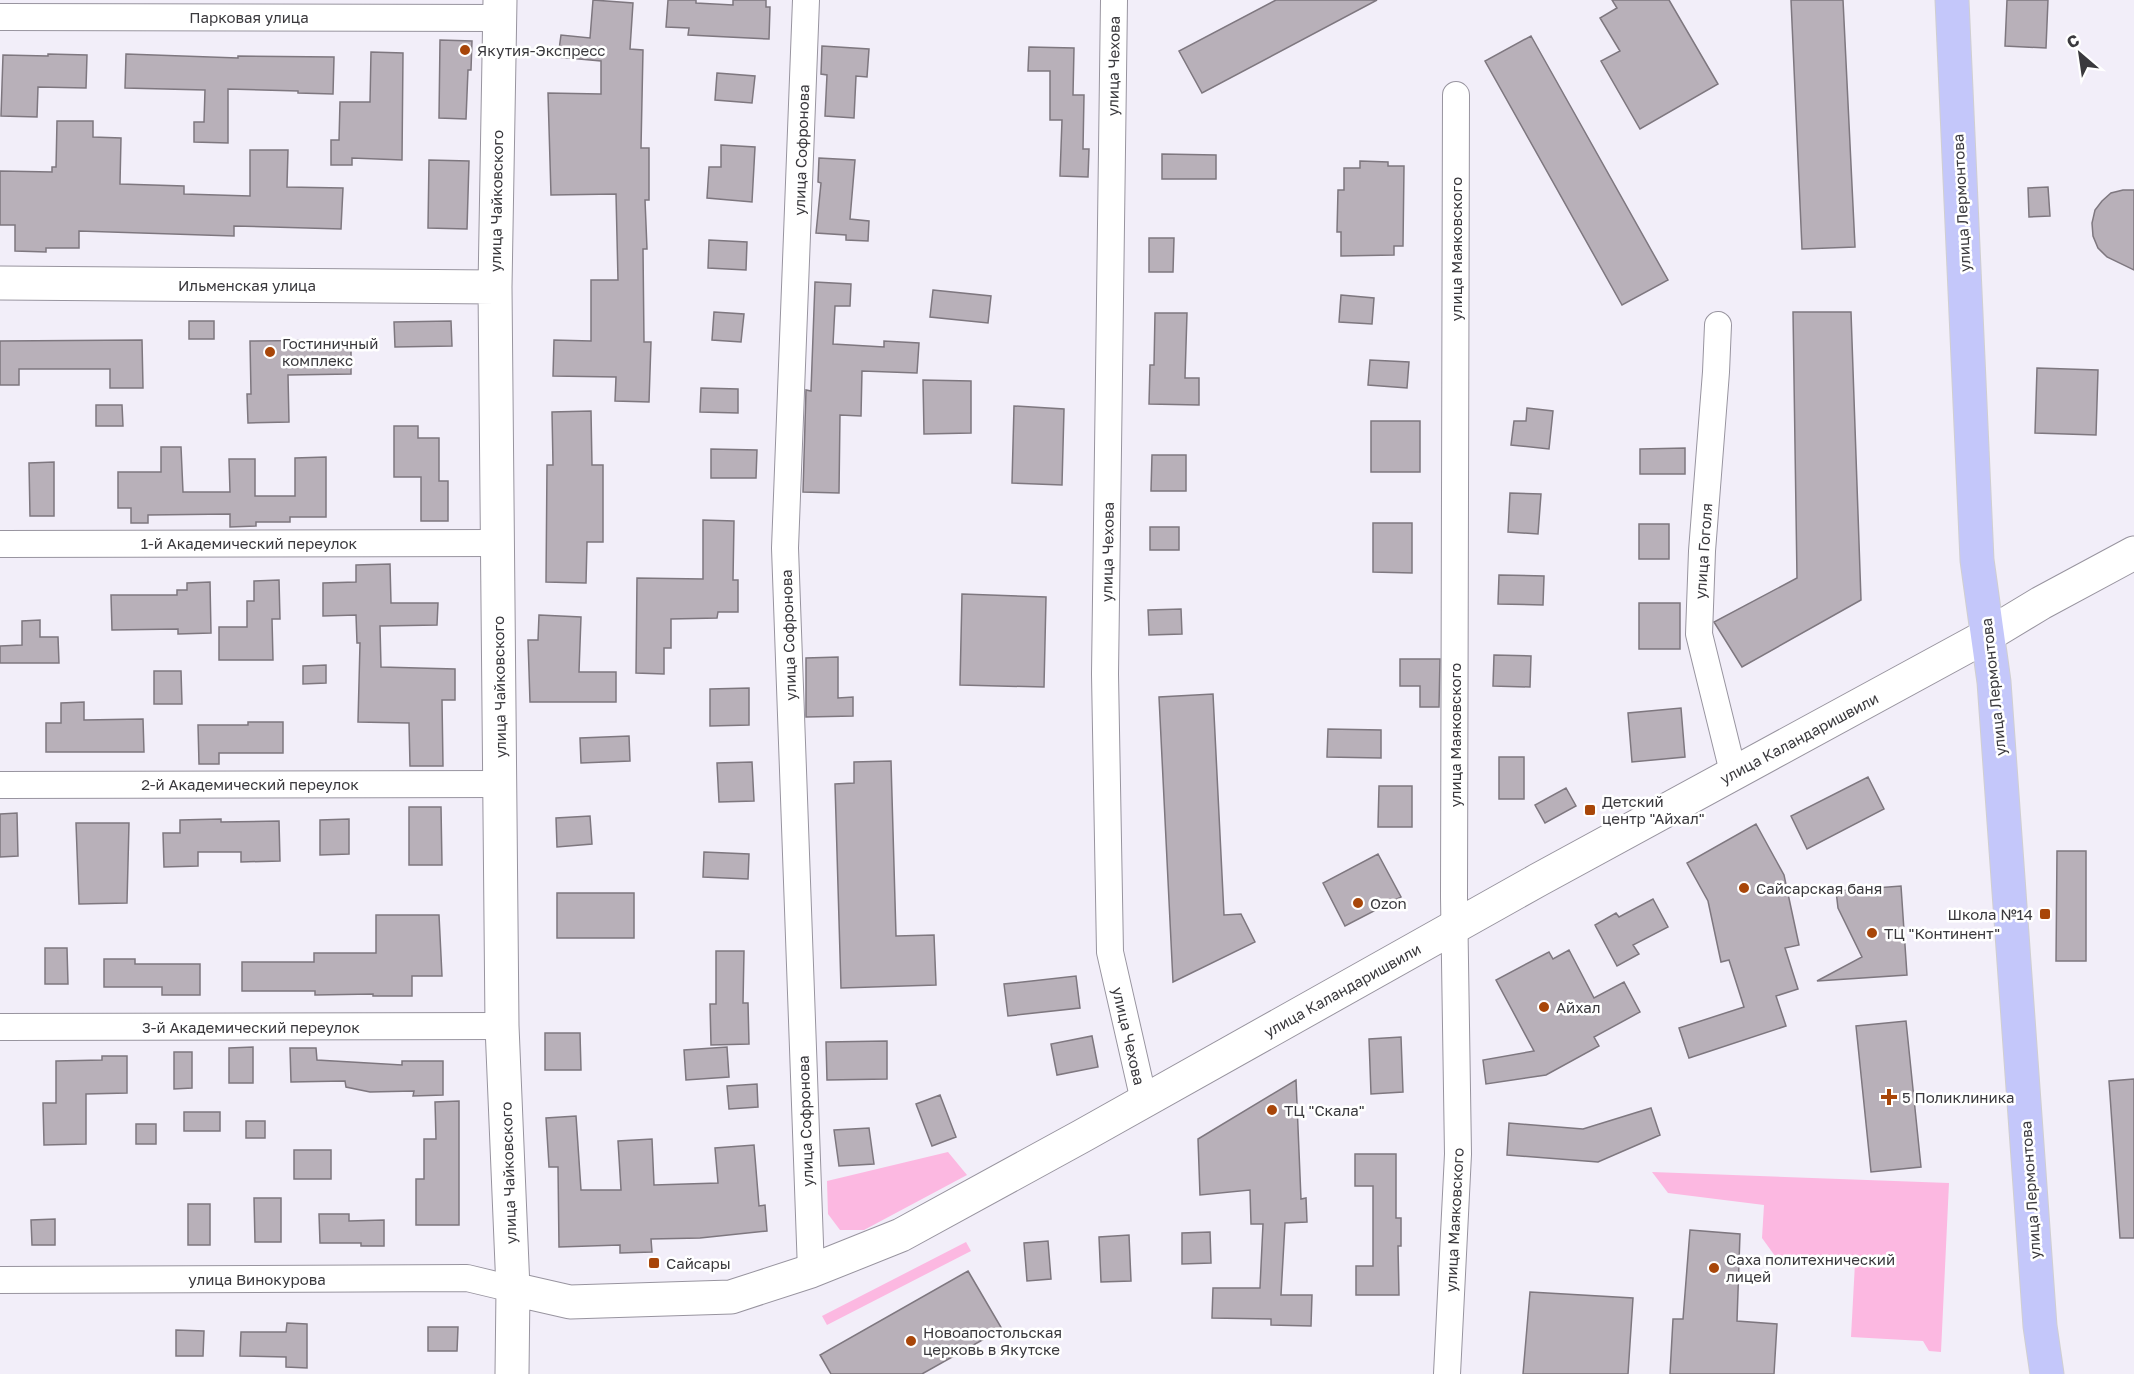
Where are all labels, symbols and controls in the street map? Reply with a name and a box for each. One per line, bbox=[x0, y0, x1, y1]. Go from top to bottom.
street label: Парковая улица bbox=[189, 8, 309, 26]
street label: улица Чехова bbox=[1103, 16, 1123, 116]
north arrow bbox=[2050, 24, 2110, 84]
text: С bbox=[2063, 29, 2083, 52]
place label: Якутия-Экспресс bbox=[477, 41, 605, 59]
marker: Якутия-Экспресс bbox=[458, 43, 472, 57]
street label: улица Софронова bbox=[790, 84, 812, 216]
street label: улица Чайковского bbox=[486, 130, 506, 272]
street label: улица Лермонтова bbox=[1948, 133, 1974, 273]
street label: улица Маяковского bbox=[1447, 177, 1465, 321]
street label: Ильменская улица bbox=[178, 276, 316, 294]
place label: Гостиничный комплекс bbox=[282, 334, 378, 369]
marker: Гостиничный комплекс bbox=[263, 345, 277, 359]
street label: улица Чехова bbox=[1097, 502, 1117, 602]
street label: улица Гоголя bbox=[1691, 502, 1715, 600]
street label: 1-й Академический переулок bbox=[141, 534, 358, 552]
street label: улица Софронова bbox=[777, 569, 799, 701]
street label: улица Чайковского bbox=[489, 616, 509, 758]
street label: улица Лермонтова bbox=[1977, 617, 2009, 757]
street label: улица Маяковского bbox=[1446, 663, 1464, 807]
street label: улица Каландаришвили bbox=[1717, 689, 1881, 787]
street label: 2-й Академический переулок bbox=[141, 775, 359, 793]
place label: Детский центр "Айхал" bbox=[1602, 792, 1705, 827]
marker: Детский центр "Айхал" bbox=[1583, 803, 1597, 817]
place label: Сайсарская баня bbox=[1756, 879, 1882, 897]
marker: Сайсарская баня bbox=[1737, 881, 1751, 895]
place label: Ozon bbox=[1370, 894, 1407, 912]
marker: Ozon bbox=[1351, 896, 1365, 910]
place label: Школа №14 bbox=[1947, 905, 2033, 923]
marker: Школа №14 bbox=[2038, 907, 2052, 921]
place label: ТЦ "Континент" bbox=[1884, 924, 2000, 942]
marker: ТЦ "Континент" bbox=[1865, 926, 1879, 940]
street label: улица Каландаришвили bbox=[1260, 939, 1424, 1041]
street label: улица Чехова bbox=[1109, 985, 1149, 1087]
place label: Айхал bbox=[1556, 998, 1601, 1016]
marker: Айхал bbox=[1537, 1000, 1551, 1014]
street label: 3-й Академический переулок bbox=[142, 1018, 360, 1036]
street label: улица Софронова bbox=[794, 1055, 816, 1187]
marker: 5 Поликлиника bbox=[1880, 1088, 1898, 1106]
place label: 5 Поликлиника bbox=[1902, 1088, 2015, 1106]
place label: ТЦ "Скала" bbox=[1284, 1101, 1364, 1119]
street label: улица Чайковского bbox=[497, 1102, 519, 1244]
marker: ТЦ "Скала" bbox=[1265, 1103, 1279, 1117]
street label: улица Лермонтова bbox=[2016, 1120, 2044, 1260]
street label: улица Маяковского bbox=[1441, 1147, 1467, 1293]
place label: Саха политехнический лицей bbox=[1726, 1250, 1895, 1285]
place label: Сайсары bbox=[666, 1254, 731, 1272]
marker: Сайсары bbox=[647, 1256, 661, 1270]
marker: Саха политехнический лицей bbox=[1707, 1261, 1721, 1275]
street label: улица Винокурова bbox=[188, 1270, 326, 1288]
place label: Новоапостольская церковь в Якутске bbox=[923, 1323, 1062, 1358]
marker: Новоапостольская церковь в Якутске bbox=[904, 1334, 918, 1348]

